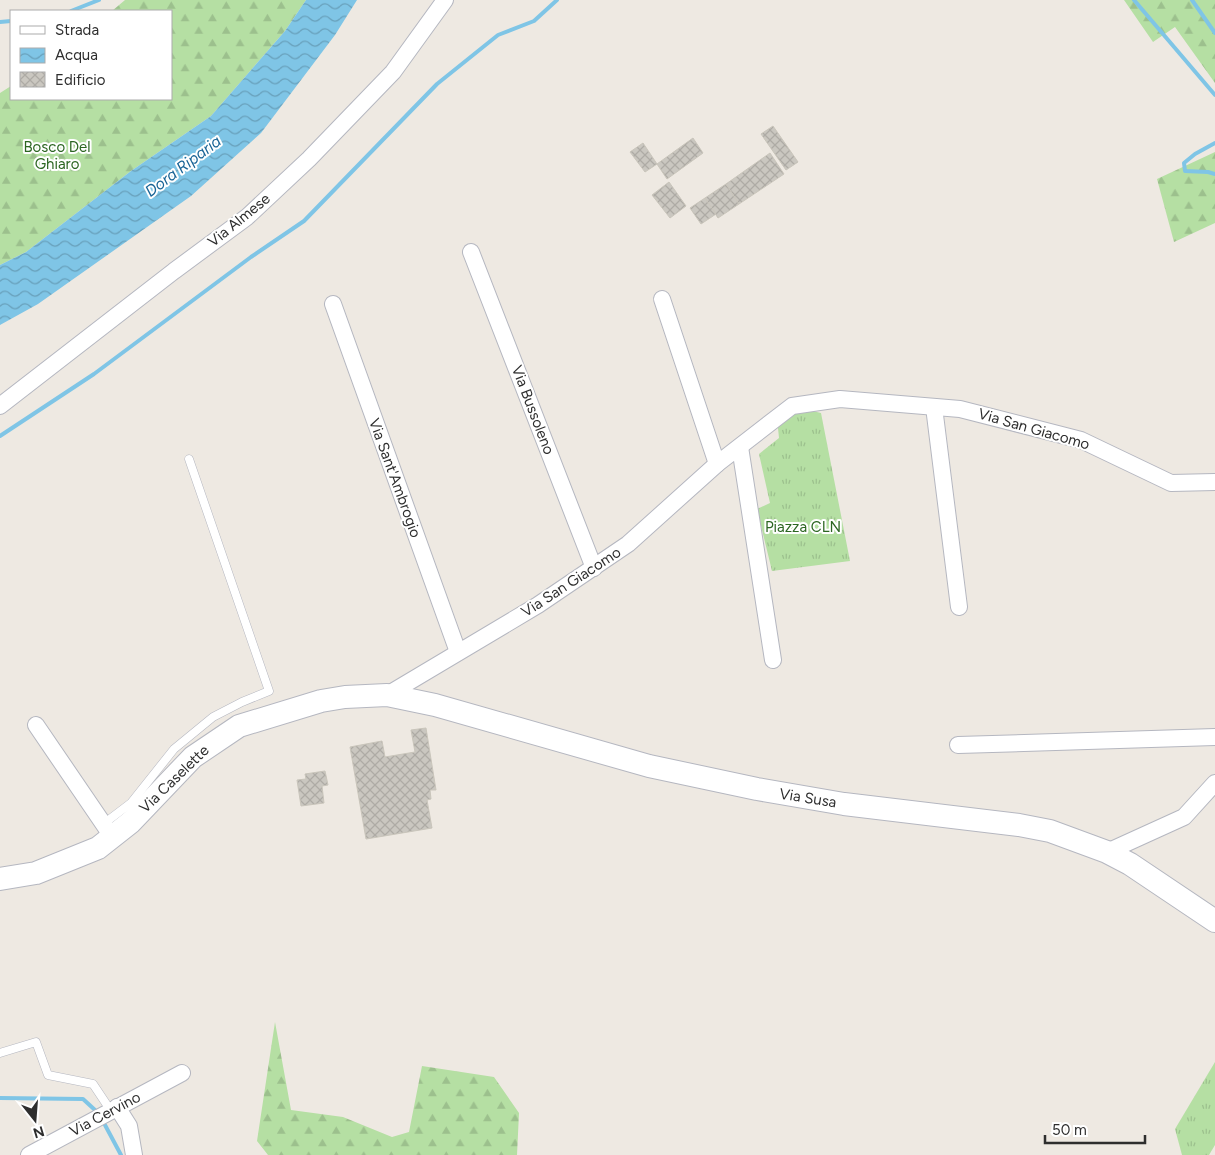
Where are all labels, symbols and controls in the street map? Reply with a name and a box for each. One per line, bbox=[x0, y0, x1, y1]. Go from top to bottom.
legend bbox=[10, 10, 172, 100]
text: Strada bbox=[55, 21, 99, 39]
text: Acqua bbox=[55, 46, 98, 64]
text: Edificio bbox=[55, 71, 106, 89]
water label: Dora Riparia bbox=[141, 131, 225, 201]
park label: Bosco Del Ghiaro bbox=[23, 138, 91, 173]
street label: Via Almese bbox=[204, 189, 274, 251]
street label: Via Bussoleno bbox=[508, 363, 558, 457]
street label: Via San Giacomo bbox=[976, 405, 1092, 454]
street label: Via Sant'Ambrogio bbox=[365, 416, 425, 540]
park label: Piazza CLN bbox=[765, 518, 841, 536]
street label: Via San Giacomo bbox=[518, 543, 624, 621]
street label: Via Caselette bbox=[135, 741, 213, 817]
street label: Via Susa bbox=[778, 785, 838, 811]
street label: Via Cervino bbox=[66, 1088, 144, 1140]
north arrow bbox=[10, 1095, 60, 1145]
scale bar bbox=[1045, 1112, 1145, 1144]
text: 50 m bbox=[1052, 1121, 1087, 1139]
text: N bbox=[31, 1122, 46, 1142]

